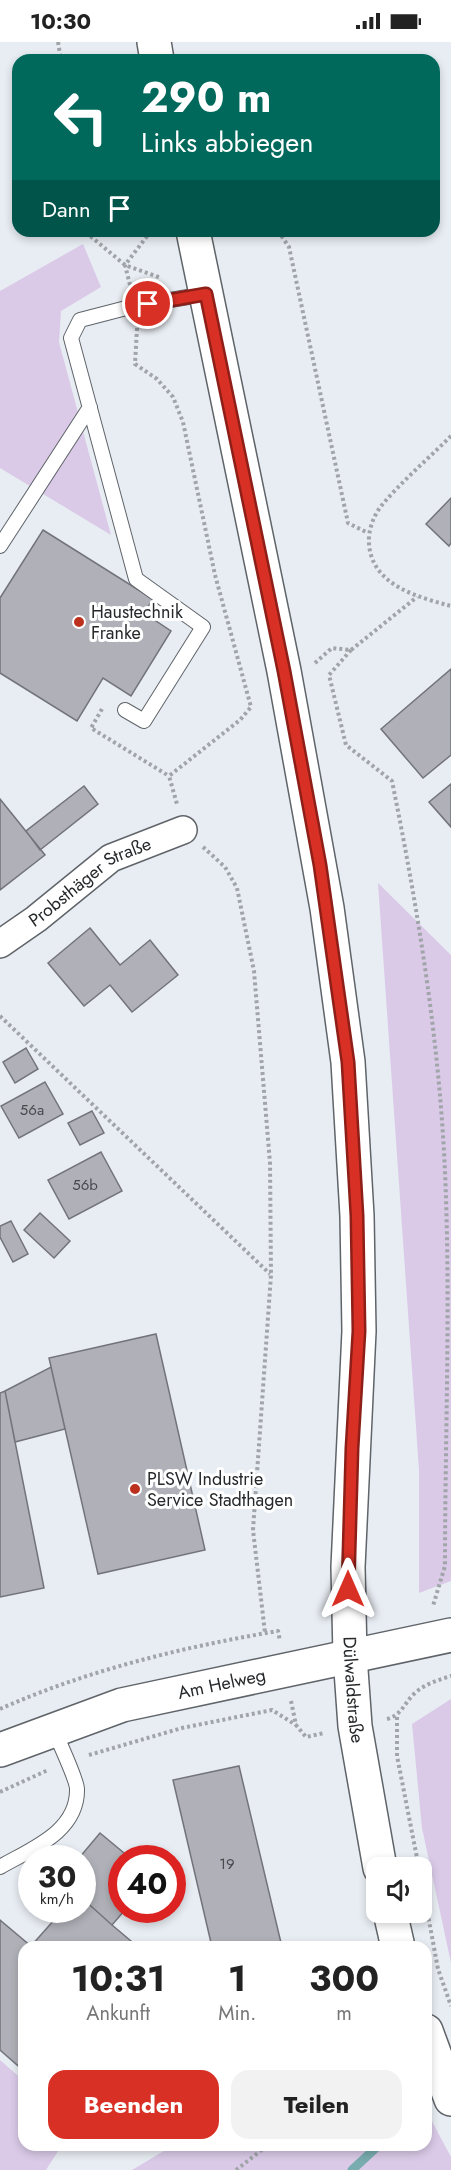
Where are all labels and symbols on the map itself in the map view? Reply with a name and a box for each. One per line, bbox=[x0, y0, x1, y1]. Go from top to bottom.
pin bbox=[122, 278, 173, 329]
place label: Haustechnik Franke bbox=[91, 599, 183, 646]
marker: Haustechnik Franke bbox=[72, 615, 86, 629]
street label: Probsthäger Straße bbox=[23, 831, 155, 933]
house number: 56a bbox=[20, 1099, 44, 1121]
house number: 56b bbox=[72, 1174, 98, 1196]
place label: PLSW Industrie Service Stadthagen bbox=[147, 1466, 293, 1513]
marker: PLSW Industrie Service Stadthagen bbox=[128, 1482, 142, 1496]
position arrow bbox=[316, 1557, 380, 1621]
street label: Dülwaldstraße bbox=[337, 1636, 371, 1745]
street label: Am Helweg bbox=[175, 1662, 268, 1706]
speed limit sign: 40 bbox=[108, 1845, 186, 1923]
house number: 19 bbox=[219, 1853, 235, 1875]

